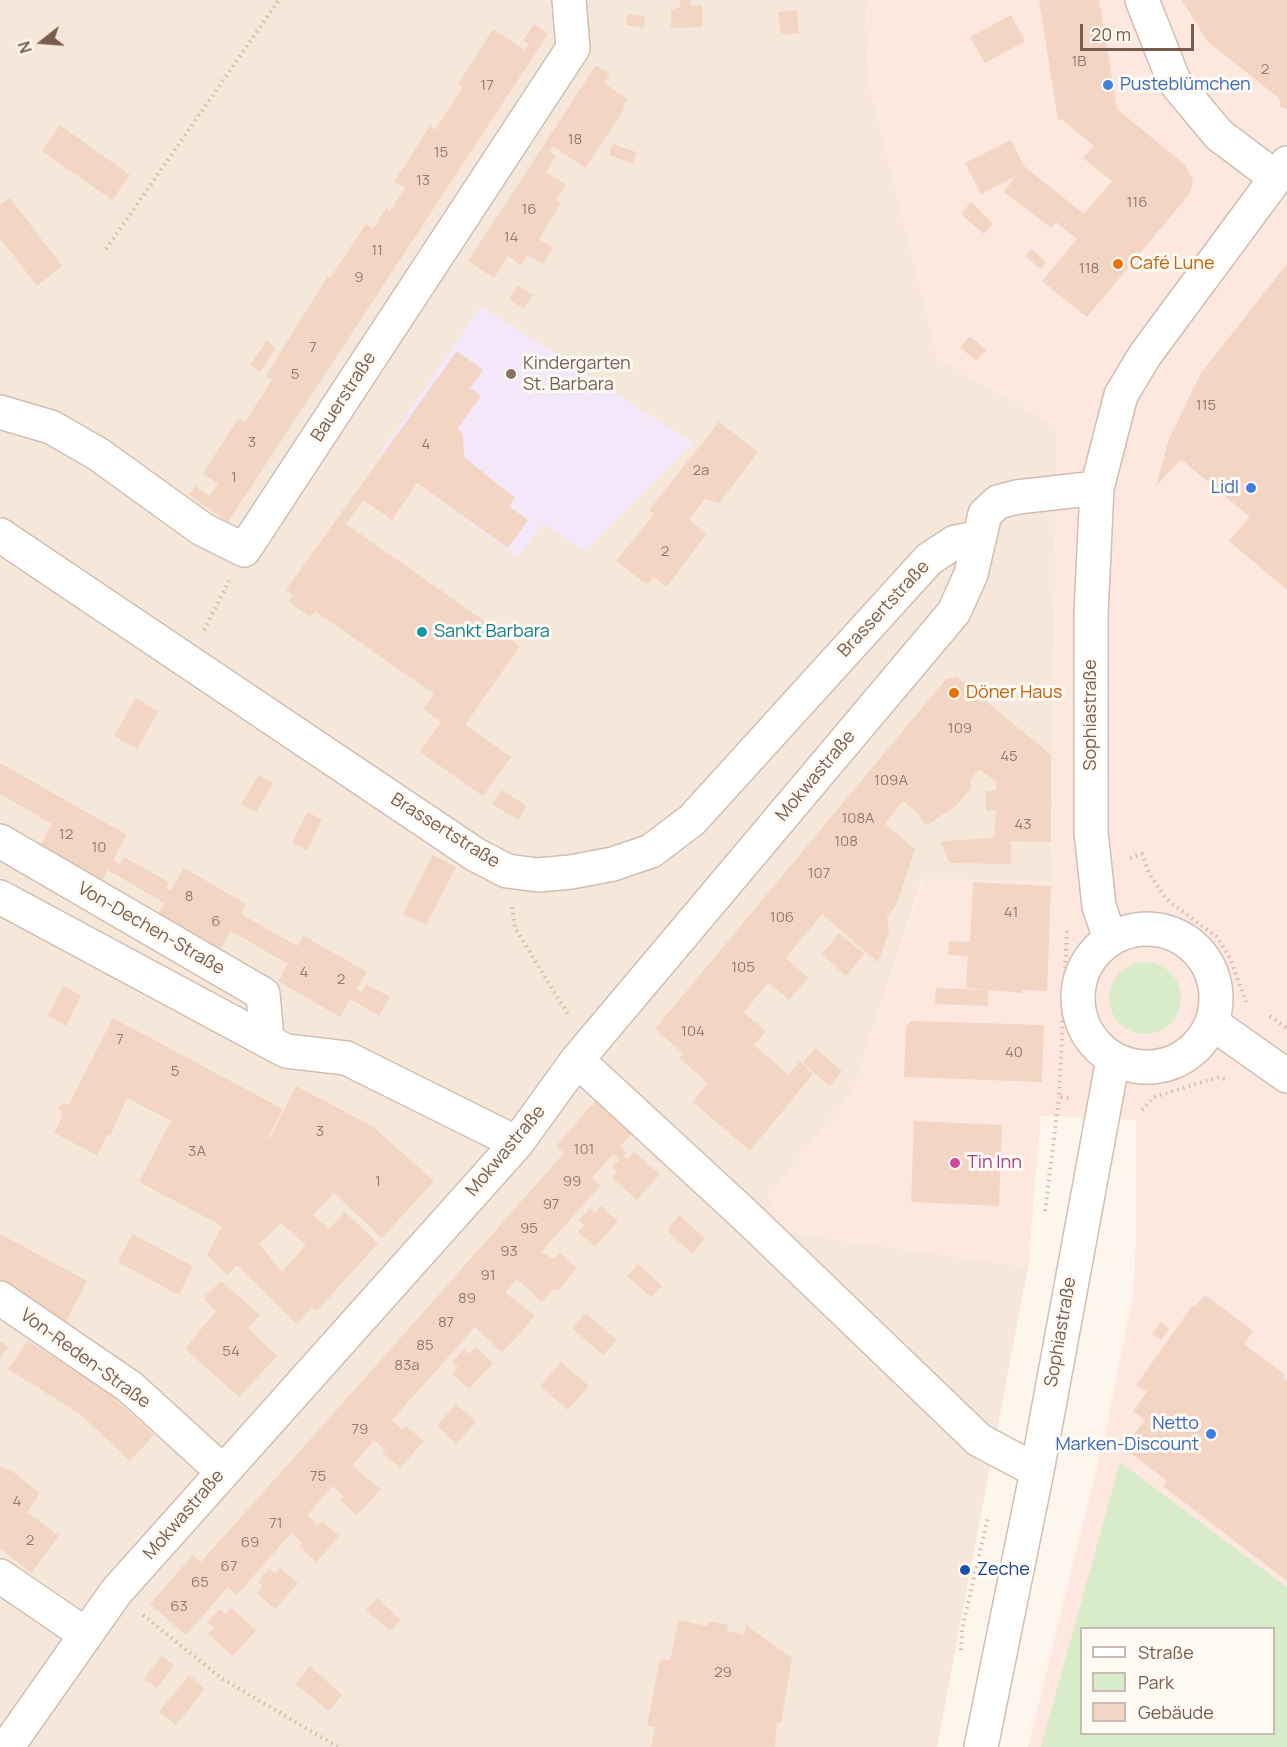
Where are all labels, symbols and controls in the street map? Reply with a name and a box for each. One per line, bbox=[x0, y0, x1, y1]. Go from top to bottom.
north arrow bbox=[12, 12, 72, 72]
scale bar bbox=[1083, 12, 1197, 50]
text: 20 m bbox=[1091, 22, 1131, 46]
text: N bbox=[13, 39, 37, 56]
house number: 1B bbox=[1071, 53, 1087, 71]
house number: 2 bbox=[1261, 61, 1269, 79]
place label: Pusteblümchen bbox=[1120, 74, 1251, 96]
house number: 17 bbox=[480, 77, 494, 95]
marker: Pusteblümchen bbox=[1101, 78, 1115, 92]
house number: 18 bbox=[568, 131, 582, 149]
house number: 15 bbox=[434, 144, 448, 162]
house number: 13 bbox=[416, 172, 430, 190]
house number: 116 bbox=[1126, 194, 1148, 212]
house number: 16 bbox=[521, 201, 537, 219]
house number: 14 bbox=[504, 229, 518, 247]
house number: 11 bbox=[371, 242, 383, 260]
place label: Café Lune bbox=[1130, 253, 1214, 275]
marker: Café Lune bbox=[1111, 257, 1125, 271]
house number: 118 bbox=[1079, 260, 1099, 278]
house number: 9 bbox=[354, 269, 364, 287]
house number: 7 bbox=[309, 339, 317, 357]
street label: Bauerstraße bbox=[307, 348, 381, 446]
place label: Kindergarten St. Barbara bbox=[523, 353, 631, 395]
house number: 5 bbox=[291, 366, 299, 384]
marker: Kindergarten St. Barbara bbox=[504, 367, 518, 381]
house number: 115 bbox=[1196, 397, 1216, 415]
house number: 3 bbox=[248, 434, 256, 452]
house number: 4 bbox=[422, 436, 430, 454]
house number: 2a bbox=[693, 462, 709, 480]
house number: 1 bbox=[231, 469, 237, 487]
place label: Lidl bbox=[1211, 477, 1239, 499]
marker: Lidl bbox=[1244, 481, 1258, 495]
house number: 2 bbox=[661, 543, 669, 561]
street label: Brassertstraße bbox=[834, 556, 934, 662]
place label: Sankt Barbara bbox=[434, 621, 550, 643]
marker: Sankt Barbara bbox=[415, 625, 429, 639]
street label: Sophiastraße bbox=[1080, 659, 1102, 771]
place label: Döner Haus bbox=[966, 682, 1062, 704]
marker: Döner Haus bbox=[947, 686, 961, 700]
house number: 109 bbox=[948, 720, 972, 738]
street label: Mokwastraße bbox=[772, 726, 860, 826]
house number: 45 bbox=[1000, 748, 1018, 766]
house number: 109A bbox=[874, 772, 908, 790]
street label: Brassertstraße bbox=[387, 789, 503, 873]
house number: 108A bbox=[841, 810, 875, 828]
house number: 43 bbox=[1014, 816, 1032, 834]
house number: 12 bbox=[59, 826, 73, 844]
house number: 108 bbox=[834, 833, 858, 851]
house number: 10 bbox=[92, 839, 106, 857]
house number: 107 bbox=[808, 865, 830, 883]
street label: Von-Dechen-Straße bbox=[74, 878, 228, 980]
house number: 8 bbox=[185, 888, 193, 906]
house number: 41 bbox=[1004, 904, 1018, 922]
house number: 106 bbox=[770, 909, 794, 927]
house number: 6 bbox=[211, 913, 221, 931]
house number: 105 bbox=[731, 959, 755, 977]
house number: 4 bbox=[300, 964, 308, 982]
house number: 2 bbox=[337, 971, 345, 989]
house number: 104 bbox=[681, 1023, 705, 1041]
house number: 7 bbox=[116, 1031, 124, 1049]
house number: 40 bbox=[1005, 1044, 1023, 1062]
house number: 5 bbox=[171, 1063, 179, 1081]
street label: Mokwastraße bbox=[462, 1101, 550, 1201]
house number: 3 bbox=[316, 1123, 324, 1141]
house number: 101 bbox=[574, 1141, 594, 1159]
house number: 3A bbox=[188, 1143, 206, 1161]
place label: Tin Inn bbox=[967, 1152, 1022, 1174]
marker: Tin Inn bbox=[948, 1156, 962, 1170]
house number: 1 bbox=[375, 1173, 381, 1191]
house number: 99 bbox=[563, 1173, 581, 1191]
house number: 97 bbox=[543, 1196, 559, 1214]
house number: 95 bbox=[520, 1220, 538, 1238]
house number: 93 bbox=[500, 1243, 518, 1261]
house number: 91 bbox=[480, 1267, 496, 1285]
street label: Sophiastraße bbox=[1041, 1275, 1081, 1389]
house number: 89 bbox=[458, 1290, 476, 1308]
street label: Von-Reden-Straße bbox=[16, 1305, 154, 1413]
house number: 87 bbox=[438, 1314, 454, 1332]
house number: 85 bbox=[416, 1337, 434, 1355]
house number: 54 bbox=[222, 1343, 240, 1361]
house number: 83a bbox=[394, 1357, 420, 1375]
place label: Netto Marken-Discount bbox=[1055, 1413, 1199, 1456]
house number: 79 bbox=[352, 1421, 368, 1439]
marker: Netto Marken-Discount bbox=[1204, 1427, 1218, 1441]
street label: Mokwastraße bbox=[139, 1466, 229, 1564]
house number: 75 bbox=[310, 1468, 326, 1486]
house number: 4 bbox=[13, 1493, 21, 1511]
house number: 71 bbox=[269, 1515, 283, 1533]
house number: 2 bbox=[26, 1532, 34, 1550]
house number: 69 bbox=[241, 1534, 259, 1552]
house number: 67 bbox=[221, 1558, 237, 1576]
place label: Zeche bbox=[977, 1559, 1030, 1581]
marker: Zeche bbox=[958, 1563, 972, 1577]
house number: 65 bbox=[191, 1574, 209, 1592]
house number: 63 bbox=[170, 1598, 188, 1616]
legend bbox=[1080, 1627, 1275, 1735]
text: Straße bbox=[1138, 1640, 1194, 1664]
house number: 29 bbox=[714, 1664, 732, 1682]
text: Park bbox=[1138, 1670, 1174, 1694]
text: Gebäude bbox=[1138, 1700, 1214, 1724]

